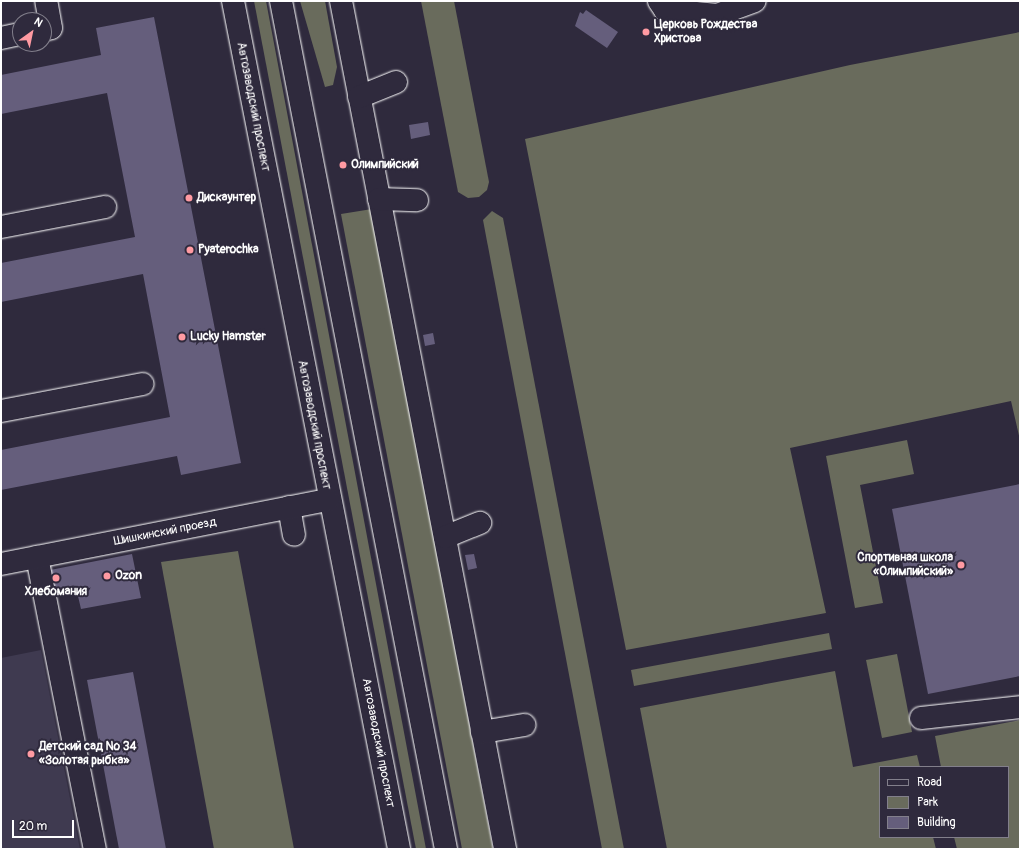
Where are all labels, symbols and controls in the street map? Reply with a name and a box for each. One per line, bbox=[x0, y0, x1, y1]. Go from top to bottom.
north arrow bbox=[12, 12, 52, 52]
text: N bbox=[32, 15, 45, 30]
place label: Церковь Рождества Христова bbox=[654, 18, 757, 46]
marker: Церковь Рождества Христова bbox=[641, 27, 651, 37]
street label: Автозаводский проспект bbox=[233, 41, 273, 173]
place label: Олимпийский bbox=[351, 158, 419, 172]
marker: Олимпийский bbox=[338, 160, 348, 170]
place label: Дискаунтер bbox=[197, 191, 256, 205]
marker: Дискаунтер bbox=[184, 193, 194, 203]
place label: Pyaterochka bbox=[198, 243, 259, 257]
marker: Pyaterochka bbox=[185, 245, 195, 255]
place label: Lucky Hamster bbox=[190, 330, 266, 344]
marker: Lucky Hamster bbox=[177, 332, 187, 342]
street label: Автозаводский проспект bbox=[294, 359, 334, 491]
street label: Шишкинский проезд bbox=[112, 515, 218, 549]
place label: Спортивная школа «Олимпийский» bbox=[857, 551, 953, 579]
marker: Спортивная школа «Олимпийский» bbox=[956, 560, 966, 570]
place label: Ozon bbox=[115, 569, 142, 583]
marker: Ozon bbox=[102, 571, 112, 581]
marker: Хлебомания bbox=[51, 573, 61, 583]
place label: Хлебомания bbox=[25, 585, 87, 599]
street label: Автозаводский проспект bbox=[358, 677, 398, 809]
place label: Детский сад № 34 «Золотая рыбка» bbox=[39, 740, 136, 768]
marker: Детский сад № 34 «Золотая рыбка» bbox=[26, 749, 36, 759]
legend bbox=[879, 766, 1009, 838]
text: Road bbox=[917, 775, 942, 790]
text: Park bbox=[917, 795, 938, 810]
scale bar bbox=[14, 812, 76, 838]
text: Building bbox=[917, 815, 956, 830]
text: 20 m bbox=[19, 819, 47, 834]

